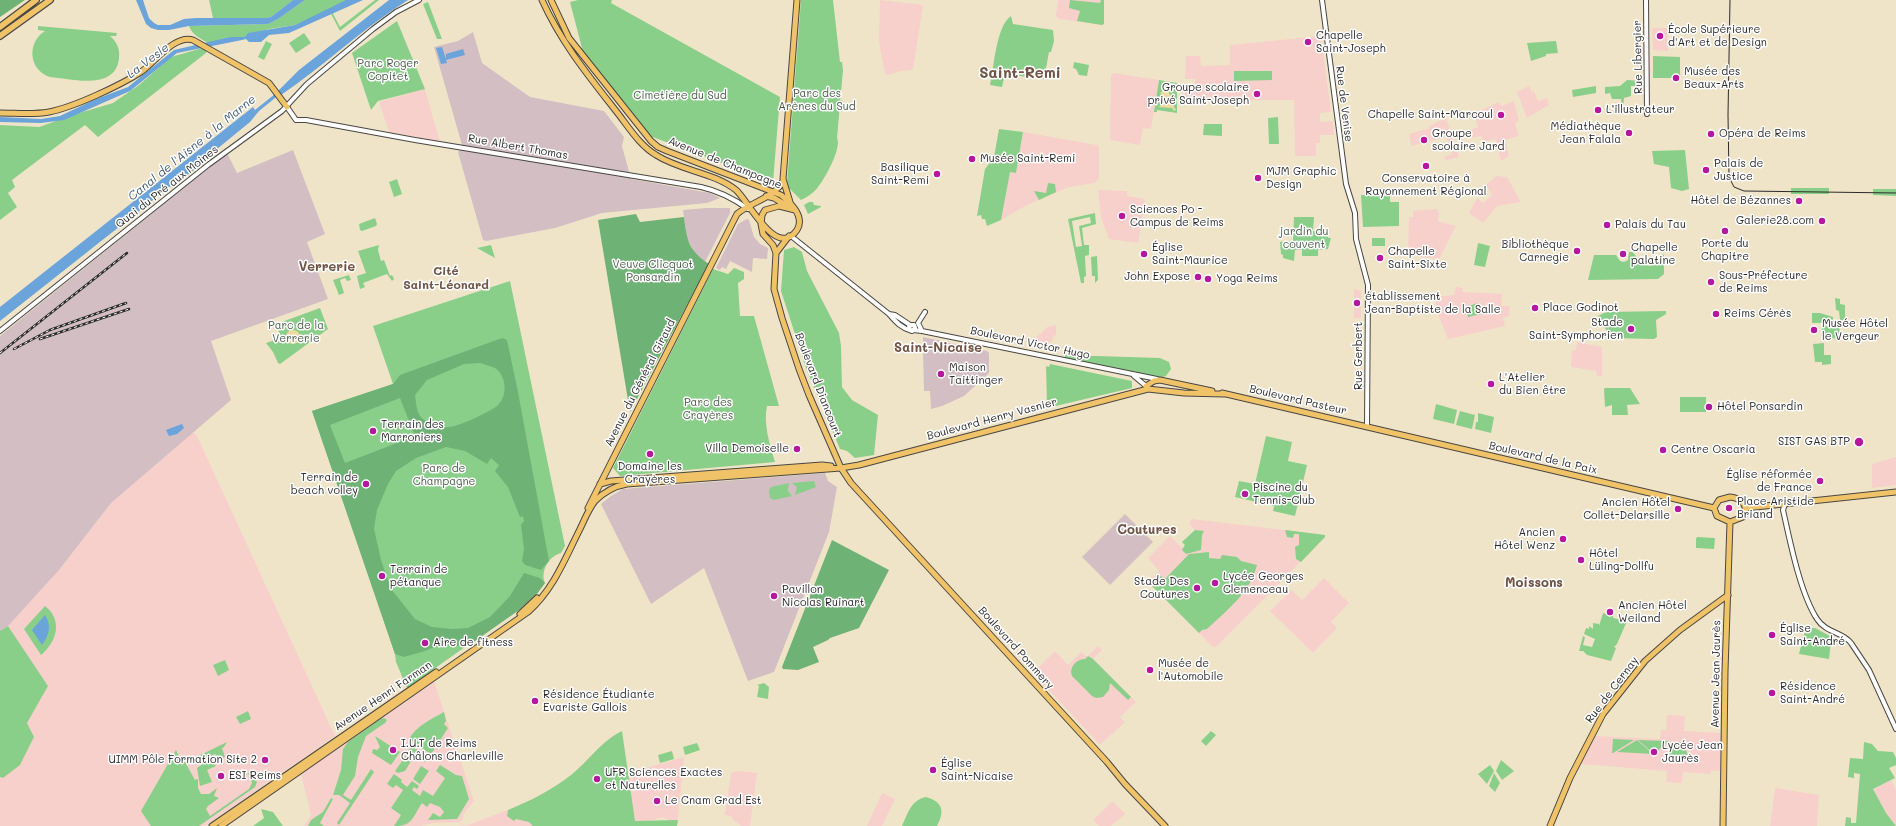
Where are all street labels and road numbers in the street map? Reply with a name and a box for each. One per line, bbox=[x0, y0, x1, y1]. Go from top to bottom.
street label: Rue Libergier bbox=[1631, 20, 1645, 94]
street label: Rue de Venise bbox=[1333, 65, 1355, 143]
street label: Rue Albert Thomas bbox=[467, 132, 569, 162]
street label: Avenue de Champagne bbox=[666, 134, 784, 192]
street label: Quai du Pré aux Moines bbox=[113, 143, 221, 231]
street label: Avenue du Général Giraud bbox=[602, 317, 678, 449]
street label: Rue Gerbert bbox=[1352, 322, 1366, 390]
street label: Boulevard Victor Hugo bbox=[969, 324, 1091, 362]
street label: Boulevard Diancourt bbox=[792, 331, 844, 439]
street label: Boulevard Pasteur bbox=[1248, 382, 1348, 418]
street label: Boulevard Henry Vasnier bbox=[925, 395, 1059, 443]
street label: Boulevard de la Paix bbox=[1488, 439, 1598, 477]
street label: Boulevard Pommery bbox=[975, 604, 1057, 692]
street label: Avenue Jean Jaurès bbox=[1708, 620, 1724, 728]
street label: Rue de Cernay bbox=[1583, 654, 1641, 726]
street label: Avenue Henri Farman bbox=[332, 658, 434, 734]

